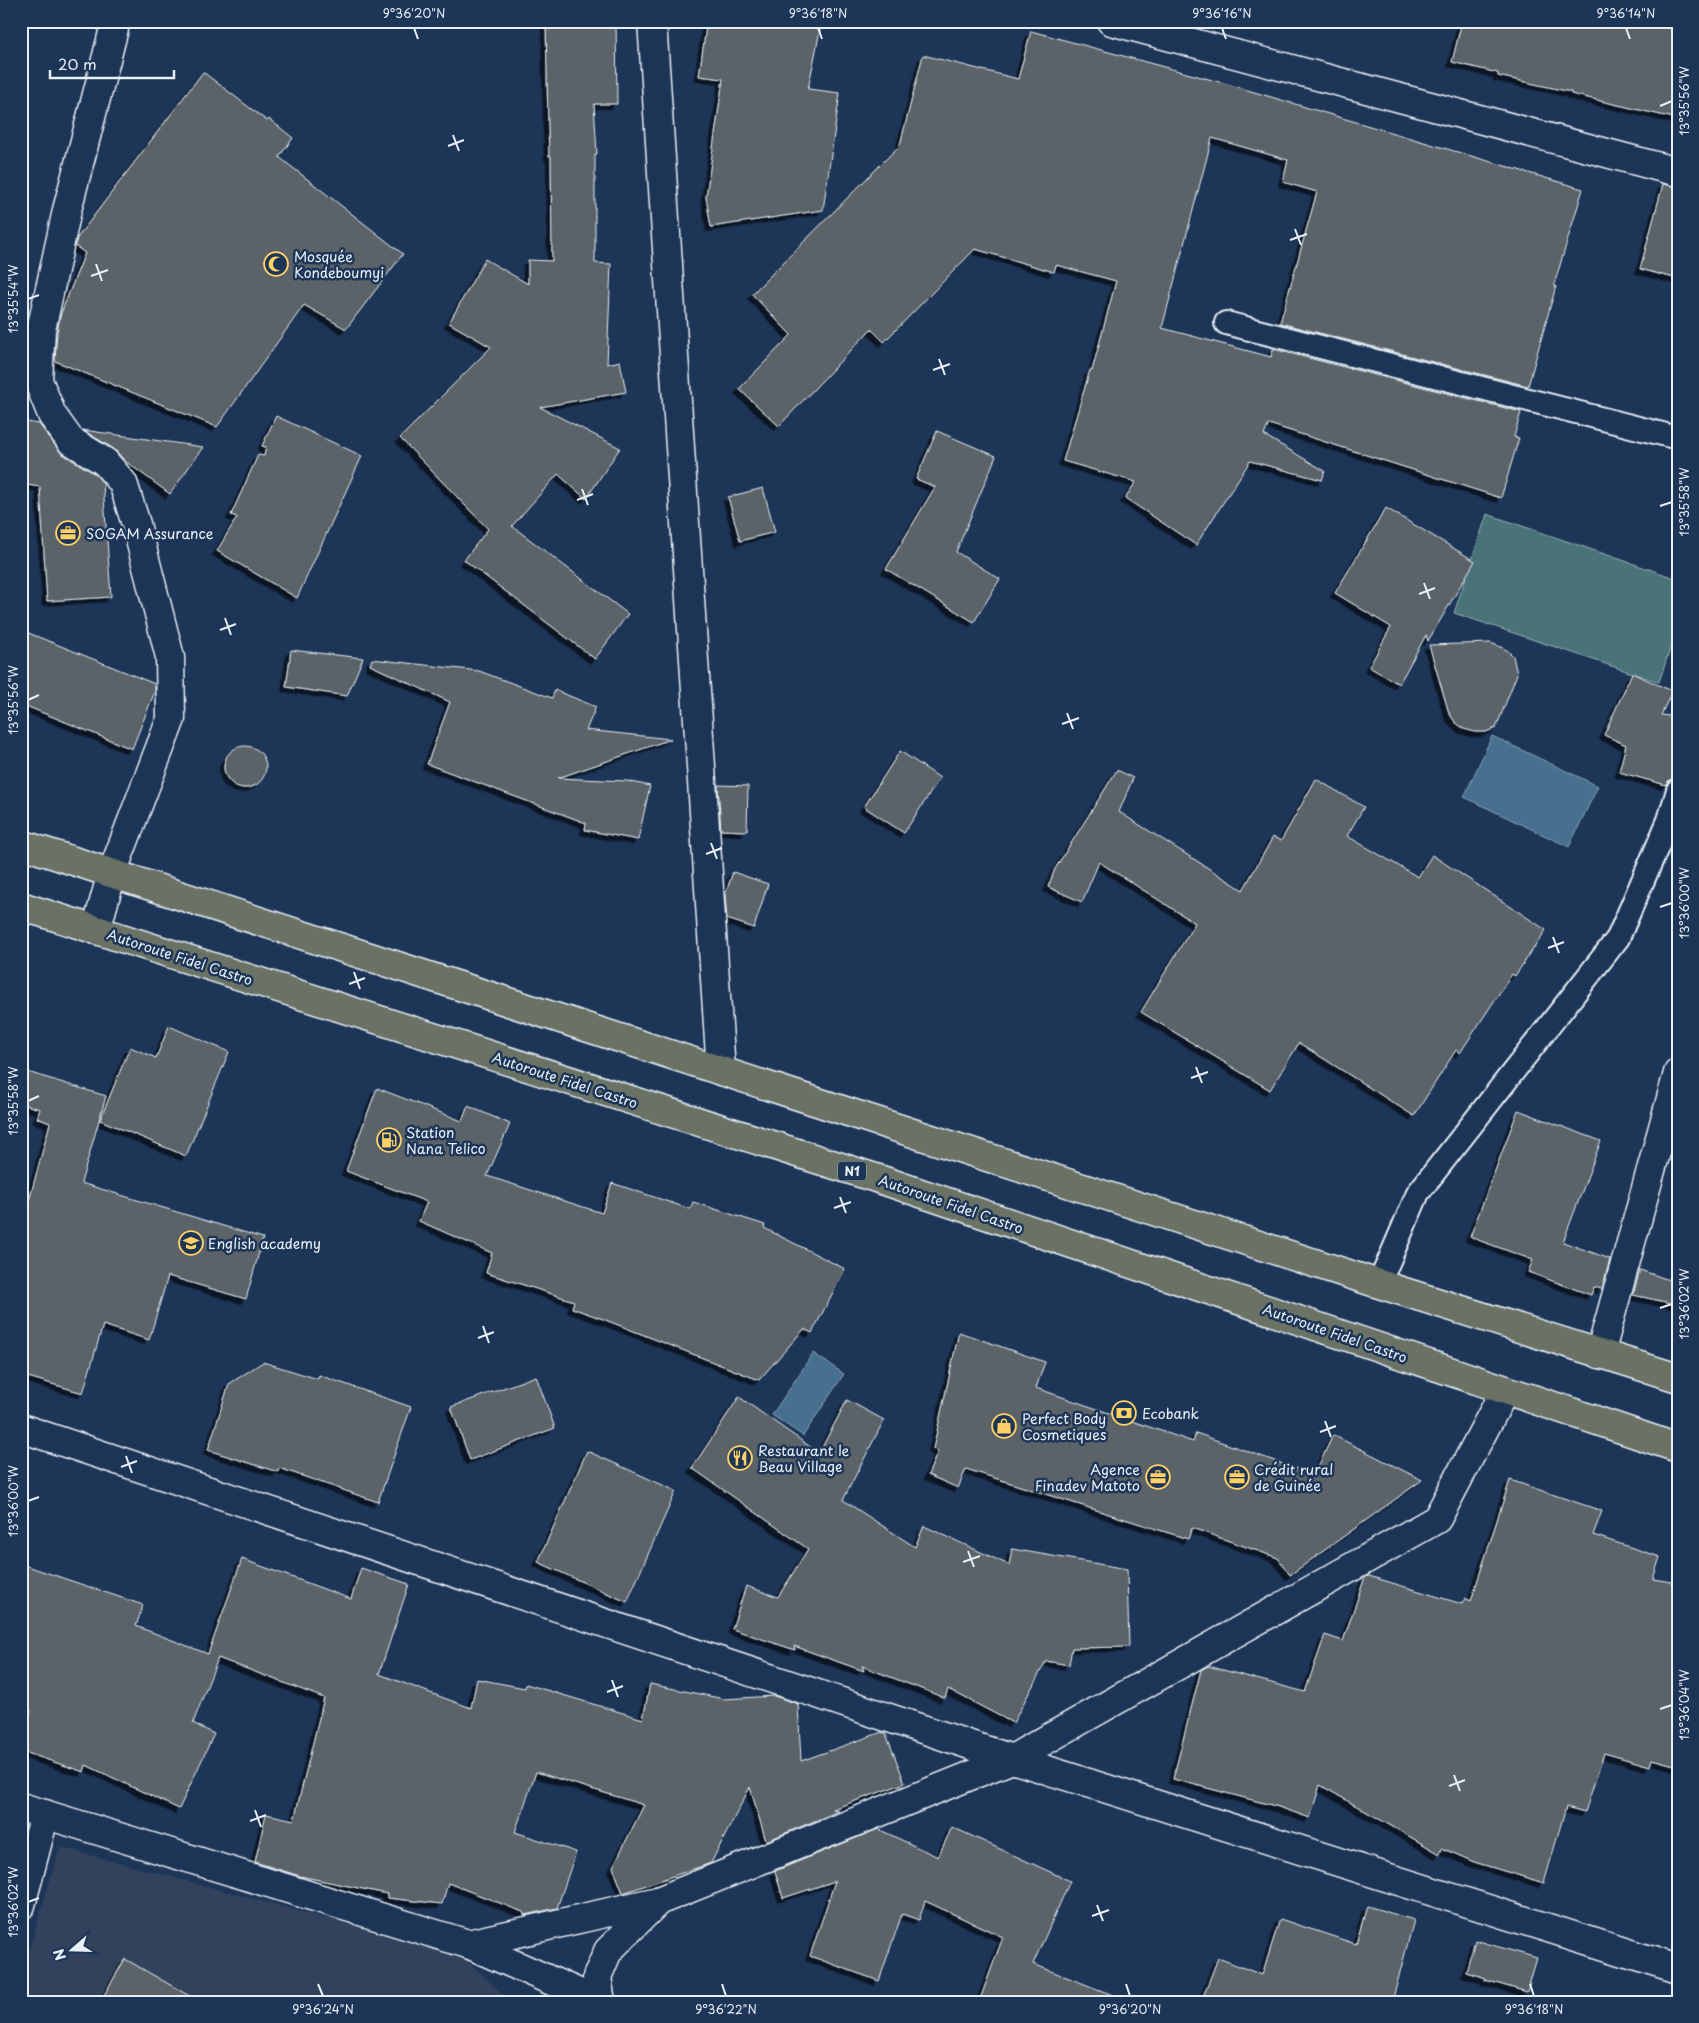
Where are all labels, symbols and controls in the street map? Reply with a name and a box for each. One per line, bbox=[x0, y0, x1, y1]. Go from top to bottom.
text: 9°36'20"N bbox=[383, 4, 445, 22]
text: 9°36'18"N bbox=[789, 4, 847, 22]
text: 9°36'16"N bbox=[1192, 4, 1252, 22]
text: 9°36'14"N bbox=[1597, 4, 1655, 22]
scale bar bbox=[50, 48, 174, 80]
text: 20 m bbox=[58, 52, 97, 75]
text: 13°35'56"W bbox=[1675, 66, 1693, 136]
place label: Mosquée Kondeboumyi bbox=[294, 246, 384, 283]
mosque icon: Mosquée Kondeboumyi bbox=[263, 251, 289, 277]
text: 13°35'54"W bbox=[4, 264, 22, 334]
text: 13°35'58"W bbox=[1675, 467, 1693, 536]
office icon: SOGAM Assurance bbox=[55, 520, 81, 546]
place label: SOGAM Assurance bbox=[86, 523, 214, 544]
text: 13°35'56"W bbox=[4, 665, 22, 735]
text: 13°36'00"W bbox=[1675, 866, 1693, 939]
street label: Autoroute Fidel Castro bbox=[105, 924, 256, 991]
street label: Autoroute Fidel Castro bbox=[490, 1047, 641, 1114]
text: 13°35'58"W bbox=[4, 1066, 22, 1135]
place label: Station Nana Telico bbox=[406, 1122, 486, 1159]
fuel station icon: Station Nana Telico bbox=[376, 1127, 402, 1153]
road number: N1 bbox=[838, 1162, 866, 1180]
street label: Autoroute Fidel Castro bbox=[876, 1169, 1026, 1239]
school or university icon: English academy bbox=[178, 1230, 204, 1256]
place label: English academy bbox=[208, 1233, 321, 1254]
text: 13°36'02"W bbox=[1675, 1268, 1693, 1340]
street label: Autoroute Fidel Castro bbox=[1260, 1298, 1410, 1368]
bank icon: Ecobank bbox=[1111, 1400, 1137, 1426]
place label: Ecobank bbox=[1142, 1403, 1200, 1424]
place label: Perfect Body Cosmetiques bbox=[1022, 1408, 1106, 1445]
shop icon: Perfect Body Cosmetiques bbox=[991, 1413, 1017, 1439]
place label: Restaurant le Beau Village bbox=[758, 1440, 849, 1477]
restaurant icon: Restaurant le Beau Village bbox=[727, 1445, 753, 1471]
place label: Agence Finadev Matoto bbox=[1035, 1459, 1140, 1496]
place label: Crédit rural de Guinée bbox=[1254, 1459, 1333, 1496]
text: 13°36'00"W bbox=[4, 1464, 22, 1537]
office icon: Agence Finadev Matoto bbox=[1145, 1464, 1171, 1490]
office icon: Crédit rural de Guinée bbox=[1224, 1464, 1250, 1490]
text: 13°36'04"W bbox=[1675, 1669, 1693, 1740]
text: 13°36'02"W bbox=[4, 1866, 22, 1938]
north arrow bbox=[48, 1926, 98, 1976]
text: N bbox=[48, 1946, 71, 1963]
text: 9°36'24"N bbox=[292, 2000, 354, 2018]
text: 9°36'22"N bbox=[695, 2000, 757, 2018]
text: 9°36'20"N bbox=[1099, 2000, 1161, 2018]
text: 9°36'18"N bbox=[1505, 2000, 1563, 2018]

